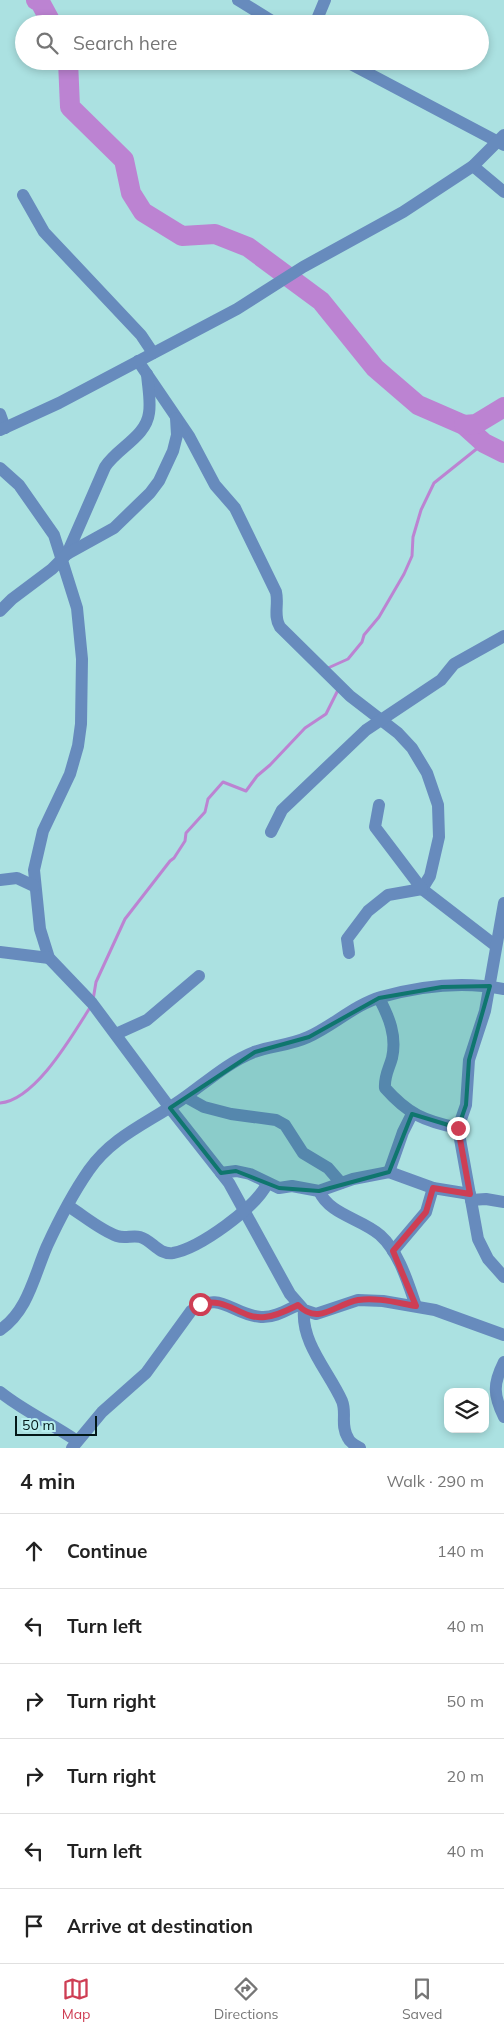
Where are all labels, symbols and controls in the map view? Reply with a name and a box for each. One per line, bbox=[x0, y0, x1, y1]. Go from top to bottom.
search box bbox=[15, 15, 489, 70]
icon: search bbox=[33, 29, 61, 57]
text: Search here bbox=[73, 31, 177, 55]
route end bbox=[447, 1117, 470, 1140]
route start bbox=[189, 1293, 212, 1316]
map controls bbox=[444, 1388, 489, 1433]
button: layers bbox=[444, 1388, 489, 1433]
scale bar bbox=[15, 1413, 98, 1436]
text: 50 m bbox=[22, 1416, 55, 1434]
text: 4 min bbox=[20, 1468, 75, 1494]
text: Walk · 290 m bbox=[386, 1471, 484, 1491]
icon: ahead bbox=[20, 1537, 48, 1565]
text: Continue bbox=[67, 1539, 147, 1563]
text: 140 m bbox=[437, 1541, 484, 1561]
icon: left bbox=[20, 1612, 48, 1640]
text: Turn left bbox=[67, 1614, 142, 1638]
text: 40 m bbox=[447, 1616, 484, 1636]
icon: right bbox=[20, 1687, 48, 1715]
text: Turn right bbox=[67, 1689, 156, 1713]
text: 50 m bbox=[447, 1691, 484, 1711]
icon: right bbox=[20, 1762, 48, 1790]
text: Turn right bbox=[67, 1764, 156, 1788]
text: 20 m bbox=[447, 1766, 484, 1786]
icon: left bbox=[20, 1837, 48, 1865]
text: Turn left bbox=[67, 1839, 142, 1863]
text: 40 m bbox=[447, 1841, 484, 1861]
icon: arrive bbox=[20, 1912, 48, 1940]
text: Arrive at destination bbox=[67, 1914, 253, 1938]
tab: Map bbox=[62, 1975, 90, 2023]
tab: Directions bbox=[214, 1975, 279, 2023]
tab: Saved bbox=[402, 1975, 442, 2023]

